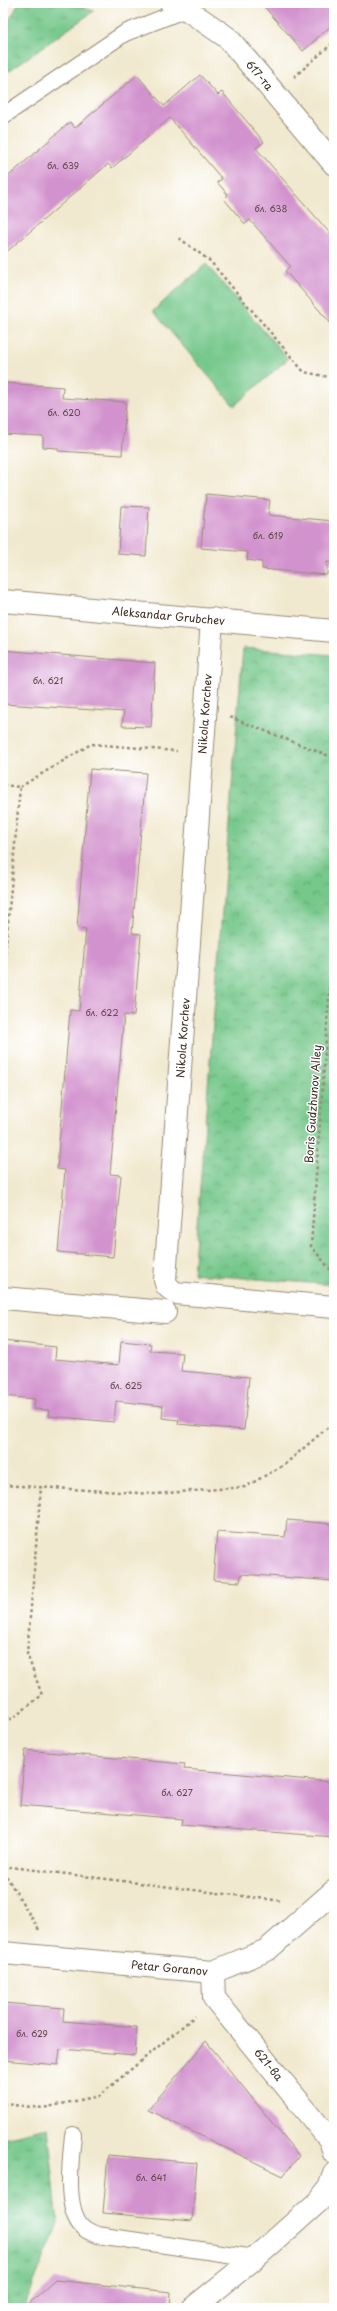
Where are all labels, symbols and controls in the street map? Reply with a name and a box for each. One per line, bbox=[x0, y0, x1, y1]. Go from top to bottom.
street label: 617-та bbox=[242, 56, 278, 94]
house number: бл. 639 bbox=[47, 158, 79, 172]
house number: бл. 638 bbox=[255, 201, 287, 215]
house number: бл. 620 bbox=[47, 405, 81, 419]
house number: бл. 619 bbox=[253, 528, 283, 542]
street label: Aleksandar Grubchev bbox=[111, 602, 226, 629]
house number: бл. 621 bbox=[33, 673, 63, 687]
street label: Nikola Korchev bbox=[193, 673, 216, 754]
street label: Nikola Korchev bbox=[171, 997, 194, 1078]
house number: бл. 622 bbox=[85, 1005, 119, 1019]
street label: Boris Gudzhunov Alley bbox=[300, 1044, 325, 1164]
house number: бл. 625 bbox=[110, 1378, 142, 1392]
house number: бл. 627 bbox=[161, 1785, 193, 1799]
street label: Petar Goranov bbox=[130, 1956, 209, 1980]
house number: бл. 629 bbox=[16, 2026, 48, 2040]
street label: 621-ва bbox=[250, 2044, 287, 2084]
house number: бл. 641 bbox=[136, 2170, 166, 2184]

